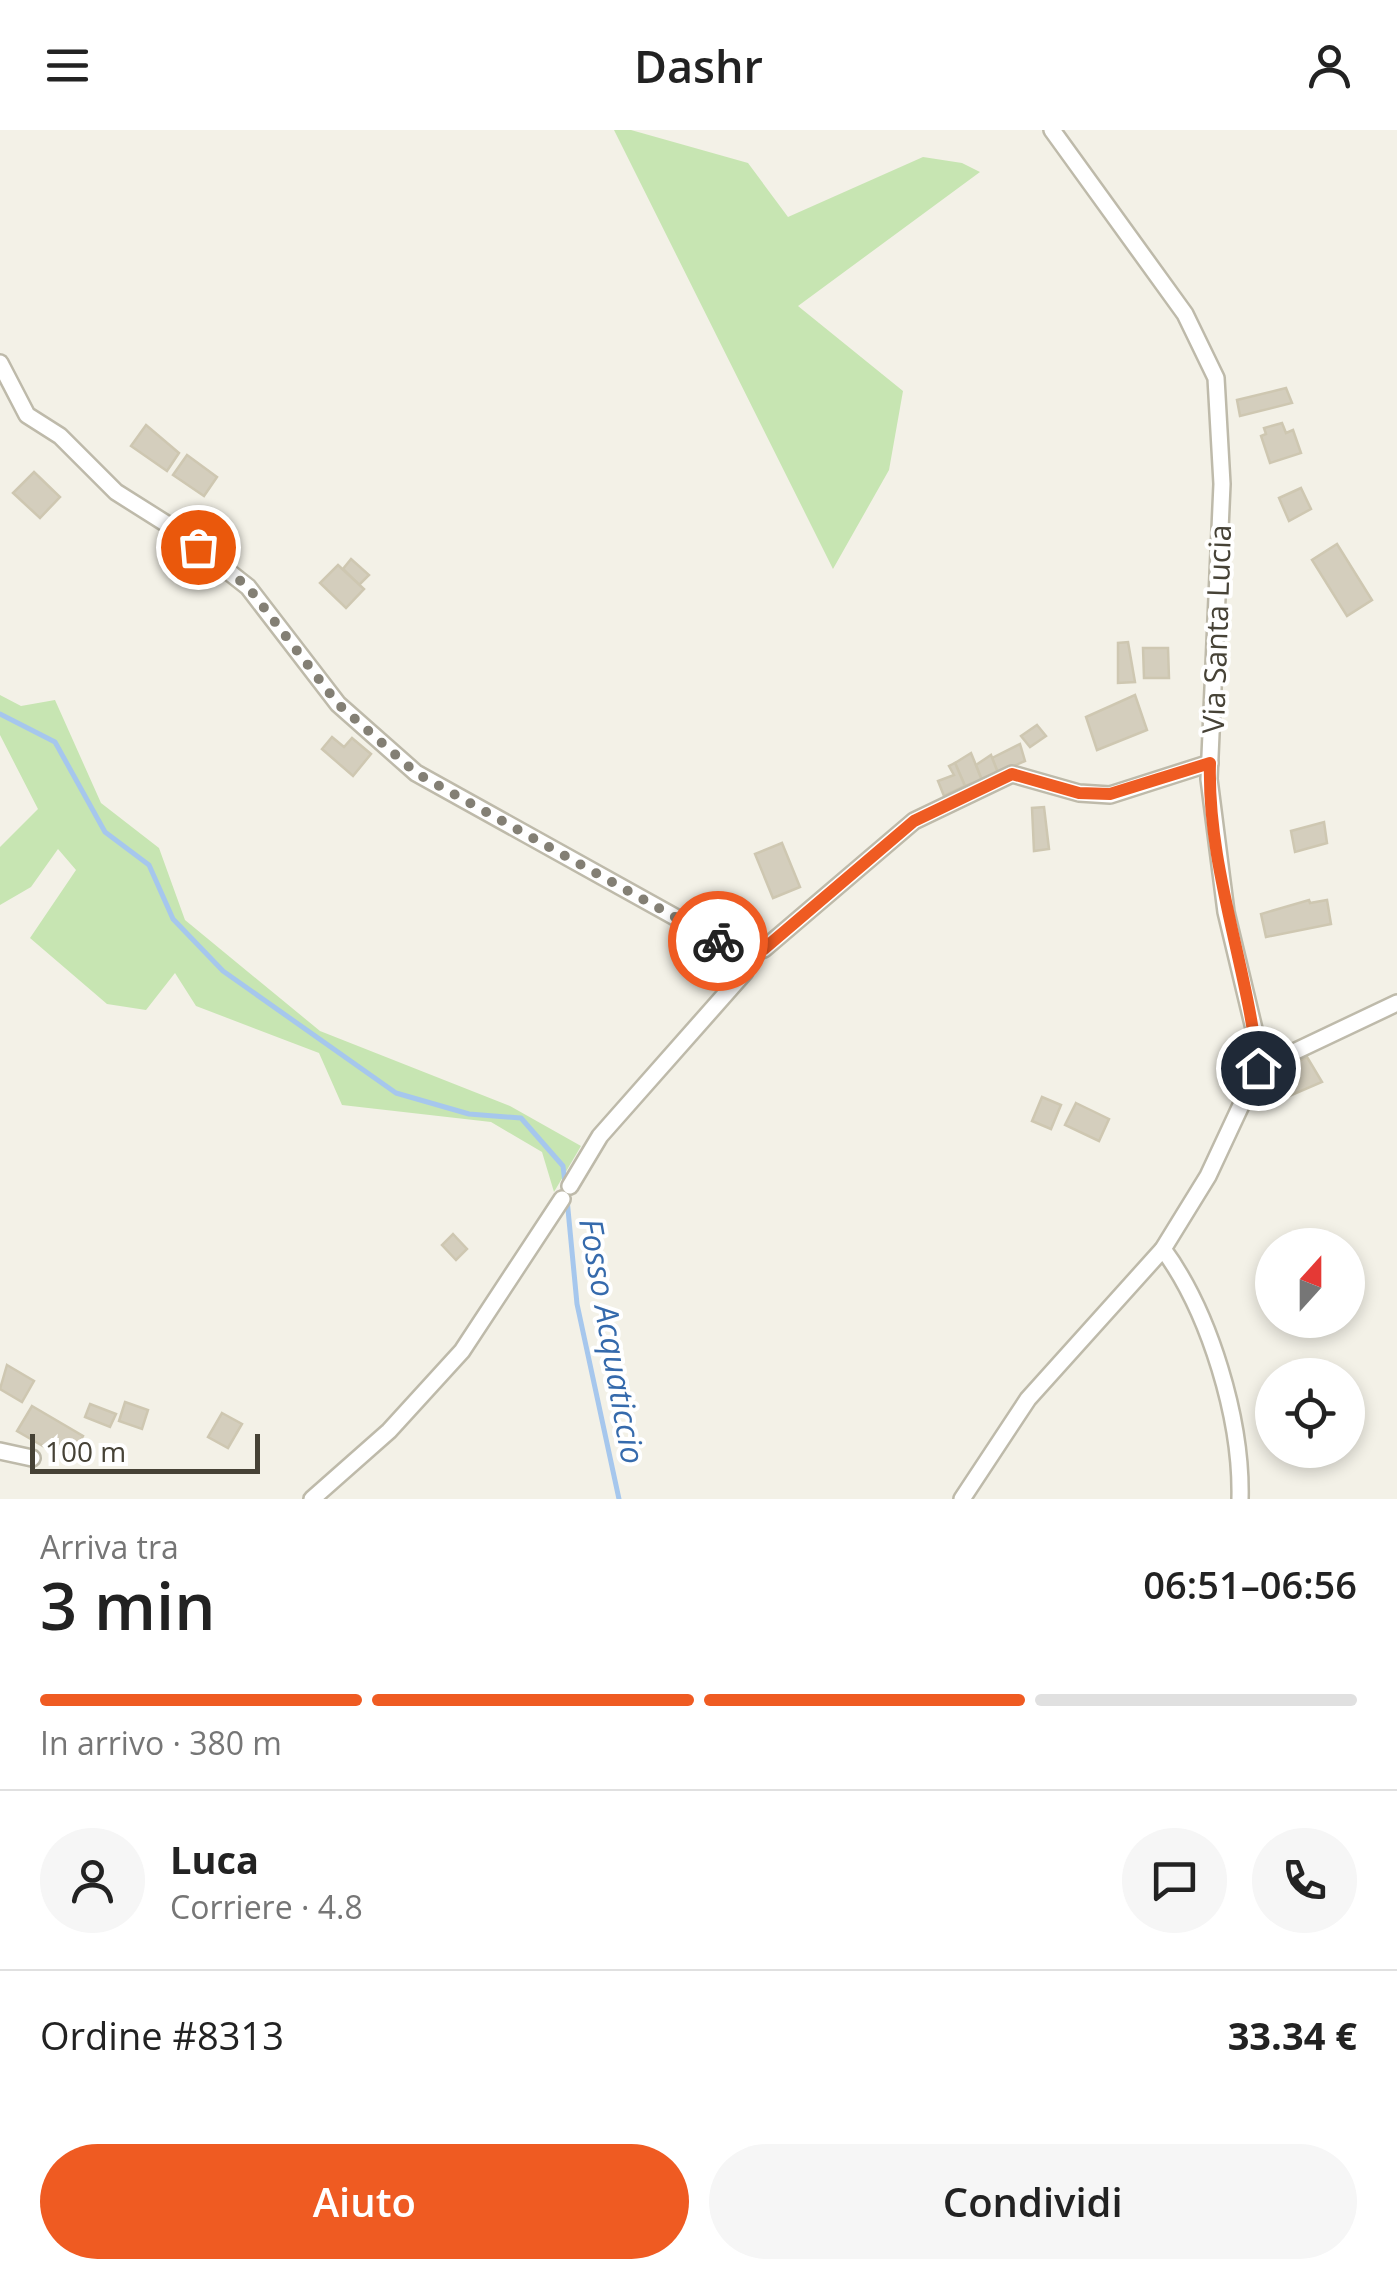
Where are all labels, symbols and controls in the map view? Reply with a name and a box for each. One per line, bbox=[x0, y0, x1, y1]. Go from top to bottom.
text: Dashr bbox=[634, 35, 763, 96]
icon: menu bbox=[40, 38, 95, 93]
icon: person bbox=[1302, 38, 1357, 93]
pin bbox=[156, 505, 241, 590]
icon: bag bbox=[171, 520, 226, 575]
street label: Via Santa Lucia bbox=[1192, 524, 1240, 734]
courier bbox=[668, 891, 768, 991]
icon: bike bbox=[691, 914, 746, 969]
pin bbox=[1216, 1026, 1301, 1111]
icon: home bbox=[1231, 1041, 1286, 1096]
water label: Fosso Acquaticcio bbox=[570, 1215, 656, 1467]
north arrow bbox=[1255, 1228, 1365, 1338]
map controls bbox=[1255, 1228, 1365, 1468]
button: locate bbox=[1255, 1358, 1365, 1468]
scale bar bbox=[30, 1429, 260, 1474]
text: 100 m bbox=[45, 1432, 126, 1470]
text: Arriva tra bbox=[40, 1525, 179, 1568]
text: 06:51–06:56 bbox=[1143, 1558, 1357, 1610]
text: 3 min bbox=[40, 1561, 215, 1649]
text: In arrivo · 380 m bbox=[40, 1721, 282, 1764]
button: person bbox=[40, 1828, 145, 1933]
button: chat bbox=[1122, 1828, 1227, 1933]
button: phone bbox=[1252, 1828, 1357, 1933]
text: Luca bbox=[170, 1833, 259, 1885]
text: Corriere · 4.8 bbox=[170, 1885, 363, 1928]
text: Ordine #8313 bbox=[40, 2009, 284, 2061]
text: 33.34 € bbox=[1228, 2009, 1357, 2061]
button: Aiuto bbox=[40, 2144, 689, 2259]
button: Condividi bbox=[709, 2144, 1357, 2259]

